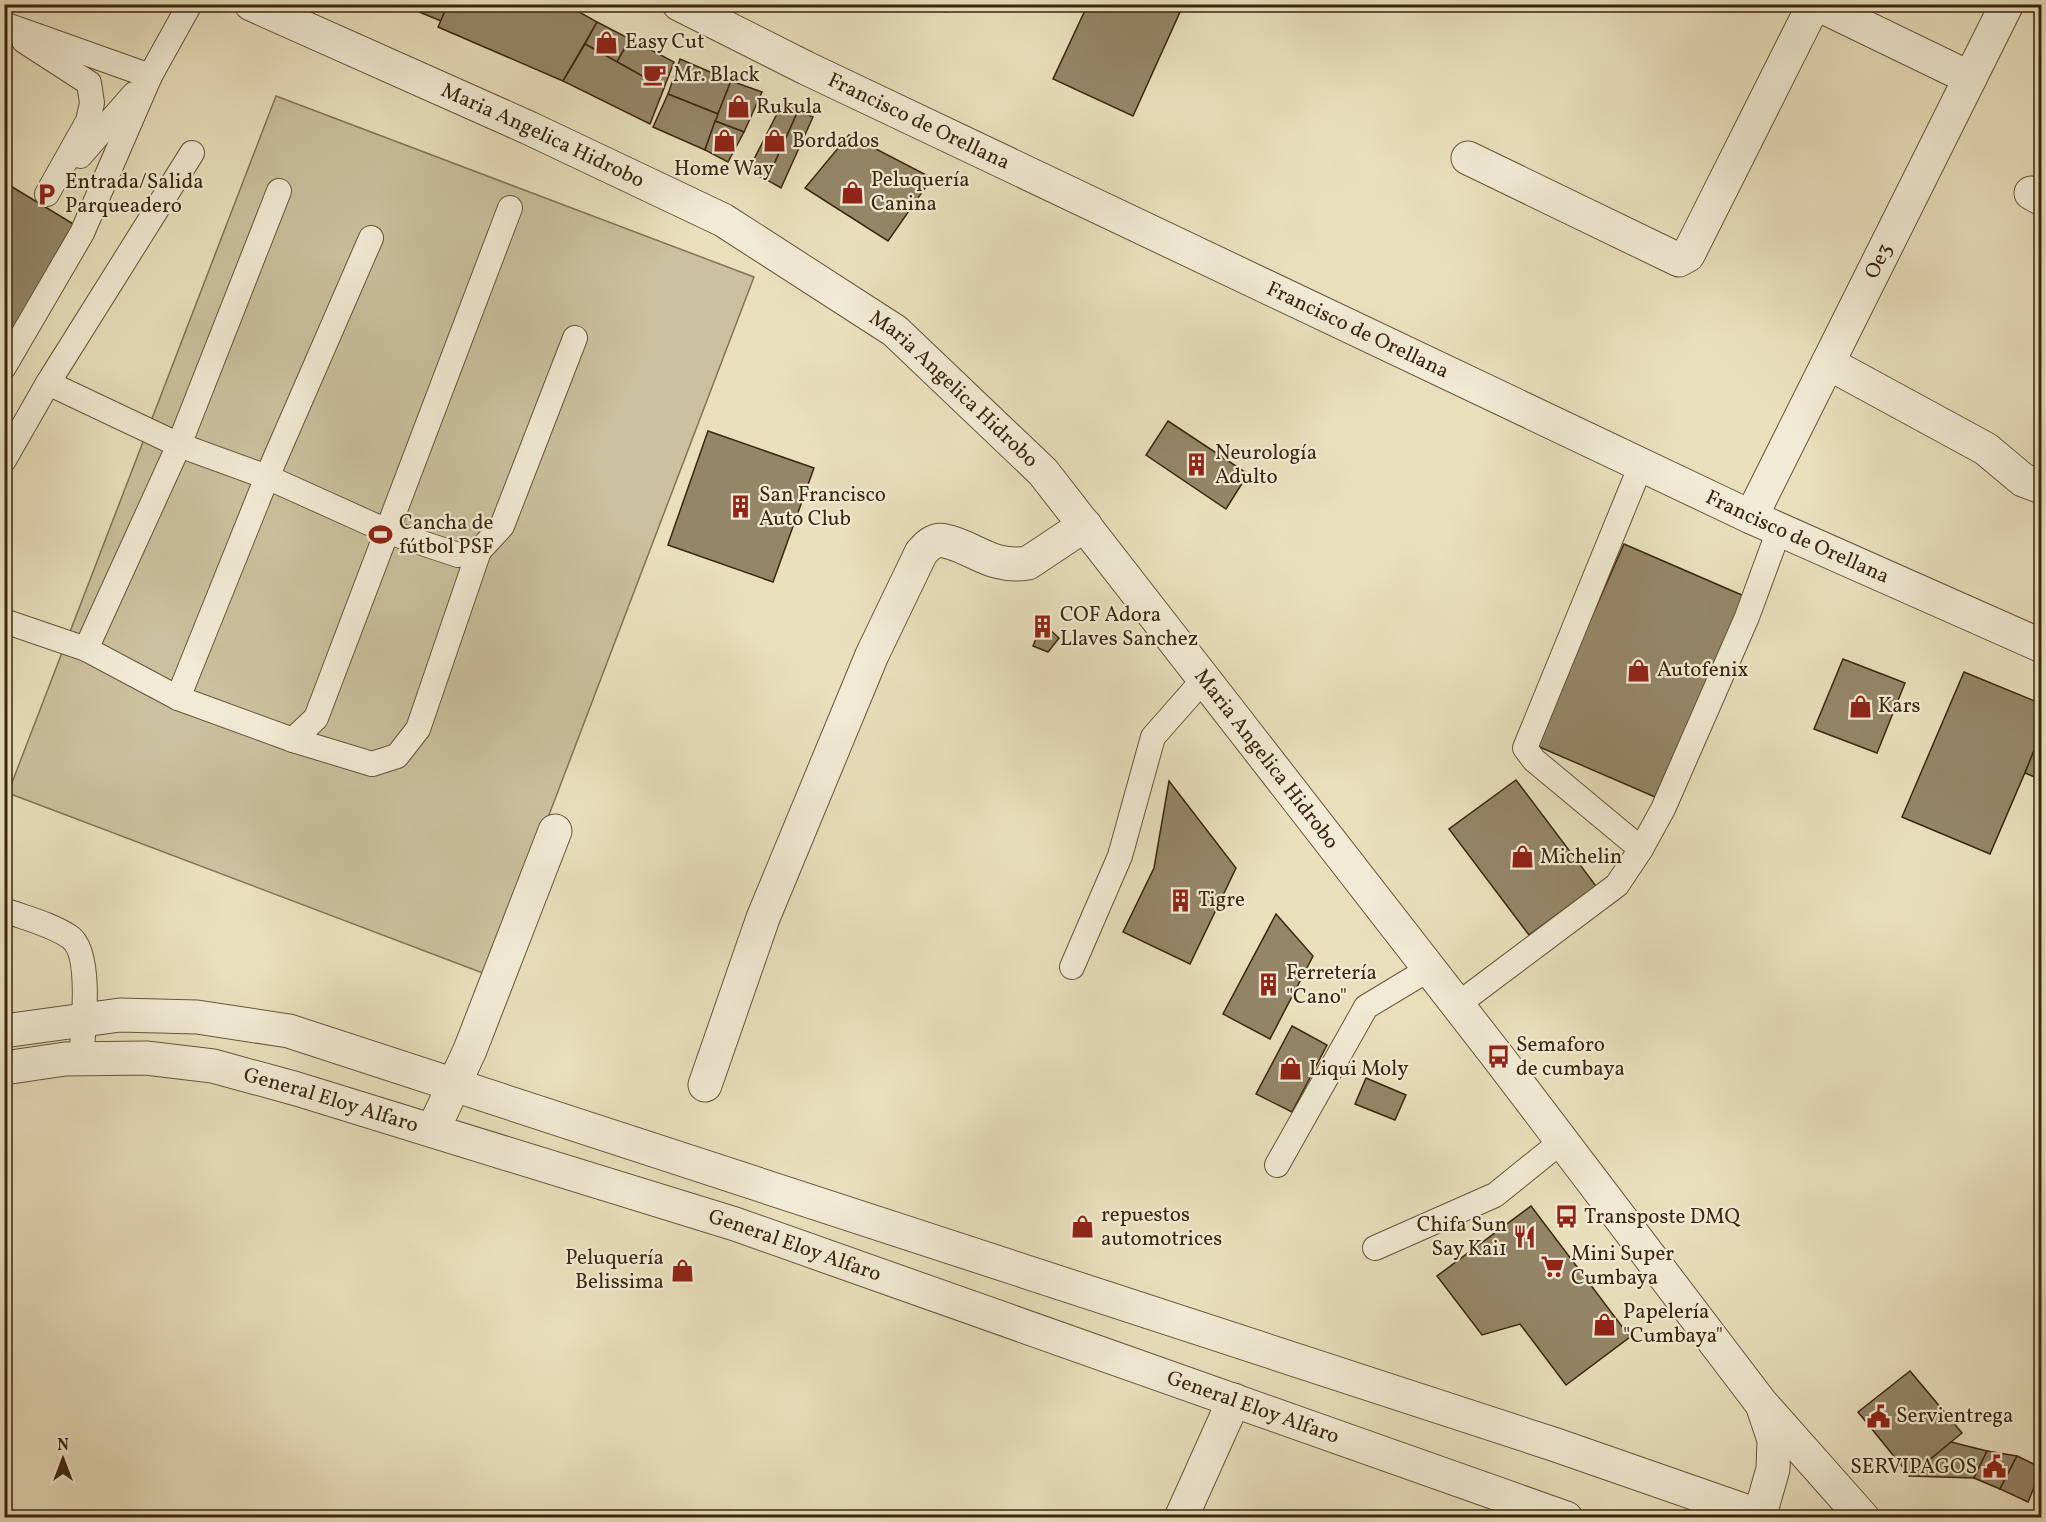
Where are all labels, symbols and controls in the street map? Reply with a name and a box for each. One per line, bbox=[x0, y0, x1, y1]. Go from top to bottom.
place label: Easy Cut bbox=[625, 28, 705, 57]
shop icon: Easy Cut bbox=[594, 29, 620, 55]
place label: Mr. Black bbox=[673, 61, 760, 90]
cafe icon: Mr. Black bbox=[642, 62, 668, 88]
street label: Francisco de Orellana bbox=[823, 66, 1015, 177]
street label: Maria Angelica Hidrobo bbox=[436, 76, 649, 195]
place label: Rukula bbox=[756, 93, 822, 122]
shop icon: Rukula bbox=[725, 94, 751, 120]
place label: Bordados bbox=[792, 127, 879, 156]
shop icon: Home Way bbox=[711, 128, 737, 154]
shop icon: Bordados bbox=[761, 128, 787, 154]
place label: Home Way bbox=[674, 155, 775, 184]
place label: Peluquería Canina bbox=[871, 166, 970, 219]
place label: Entrada/Salida Parqueadero bbox=[65, 168, 204, 221]
shop icon: Peluquería Canina bbox=[840, 179, 866, 205]
parking icon: Entrada/Salida Parqueadero bbox=[34, 181, 60, 207]
street label: Oe3 bbox=[1858, 238, 1900, 284]
street label: Francisco de Orellana bbox=[1262, 274, 1454, 386]
street label: Maria Angelica Hidrobo bbox=[863, 303, 1045, 474]
place label: Neurología Adulto bbox=[1215, 439, 1317, 492]
building icon: Neurología Adulto bbox=[1184, 452, 1210, 478]
place label: San Francisco Auto Club bbox=[759, 481, 886, 534]
street label: Francisco de Orellana bbox=[1701, 483, 1894, 591]
building icon: San Francisco Auto Club bbox=[728, 494, 754, 520]
place label: Cancha de fútbol PSF bbox=[399, 509, 494, 562]
sports icon: Cancha de fútbol PSF bbox=[368, 522, 394, 548]
place label: COF Adora Llaves Sanchez bbox=[1060, 601, 1198, 654]
building icon: COF Adora Llaves Sanchez bbox=[1029, 614, 1055, 640]
place label: Autofenix bbox=[1657, 656, 1749, 685]
shop icon: Autofenix bbox=[1626, 657, 1652, 683]
street label: Maria Angelica Hidrobo bbox=[1187, 663, 1346, 855]
place label: Kars bbox=[1878, 692, 1920, 721]
shop icon: Kars bbox=[1847, 693, 1873, 719]
place label: Michelin bbox=[1540, 843, 1622, 872]
shop icon: Michelin bbox=[1509, 844, 1535, 870]
place label: Tigre bbox=[1198, 886, 1245, 915]
building icon: Tigre bbox=[1167, 887, 1193, 913]
place label: Ferretería "Cano" bbox=[1286, 959, 1377, 1012]
building icon: Ferretería "Cano" bbox=[1255, 972, 1281, 998]
place label: Semaforo de cumbaya bbox=[1516, 1031, 1625, 1084]
bus stop icon: Semaforo de cumbaya bbox=[1485, 1044, 1511, 1070]
place label: Liqui Moly bbox=[1309, 1055, 1409, 1084]
shop icon: Liqui Moly bbox=[1278, 1056, 1304, 1082]
street label: General Eloy Alfaro bbox=[240, 1061, 422, 1140]
place label: repuestos automotrices bbox=[1101, 1201, 1222, 1254]
street label: General Eloy Alfaro bbox=[705, 1202, 885, 1289]
place label: Transposte DMQ bbox=[1584, 1203, 1742, 1232]
bus stop icon: Transposte DMQ bbox=[1553, 1204, 1579, 1230]
place label: Chifa Sun Say Kai1 bbox=[1417, 1211, 1507, 1264]
shop icon: repuestos automotrices bbox=[1070, 1214, 1096, 1240]
restaurant icon: Chifa Sun Say Kai1 bbox=[1512, 1224, 1538, 1250]
place label: Mini Super Cumbaya bbox=[1571, 1240, 1674, 1293]
place label: Peluquería Belissima bbox=[565, 1244, 664, 1297]
supermarket icon: Mini Super Cumbaya bbox=[1540, 1253, 1566, 1279]
shop icon: Peluquería Belissima bbox=[669, 1257, 695, 1283]
place label: Papelería "Cumbaya" bbox=[1623, 1298, 1723, 1351]
shop icon: Papelería "Cumbaya" bbox=[1592, 1311, 1618, 1337]
street label: General Eloy Alfaro bbox=[1163, 1363, 1343, 1451]
place label: Servientrega bbox=[1896, 1402, 2014, 1431]
public building icon: Servientrega bbox=[1865, 1403, 1891, 1429]
north arrow bbox=[33, 1429, 93, 1489]
text: N bbox=[57, 1435, 69, 1457]
place label: SERVIPAGOS bbox=[1850, 1453, 1977, 1482]
public building icon: SERVIPAGOS bbox=[1982, 1454, 2008, 1480]

